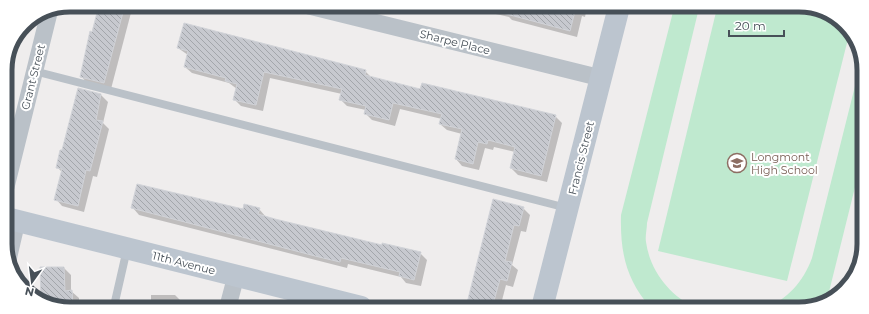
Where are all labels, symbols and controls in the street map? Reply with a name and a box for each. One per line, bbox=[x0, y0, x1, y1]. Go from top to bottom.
scale bar bbox=[729, 12, 784, 38]
text: 20 m bbox=[735, 18, 766, 33]
street label: Sharpe Place bbox=[418, 26, 492, 58]
street label: Grant Street bbox=[18, 42, 48, 111]
street label: Francis Street bbox=[565, 119, 597, 196]
place label: Longmont High School bbox=[751, 150, 818, 177]
school or university icon: Longmont High School bbox=[726, 152, 748, 174]
street label: 11th Avenue bbox=[151, 248, 217, 278]
north arrow bbox=[12, 262, 52, 302]
text: N bbox=[24, 284, 36, 300]

